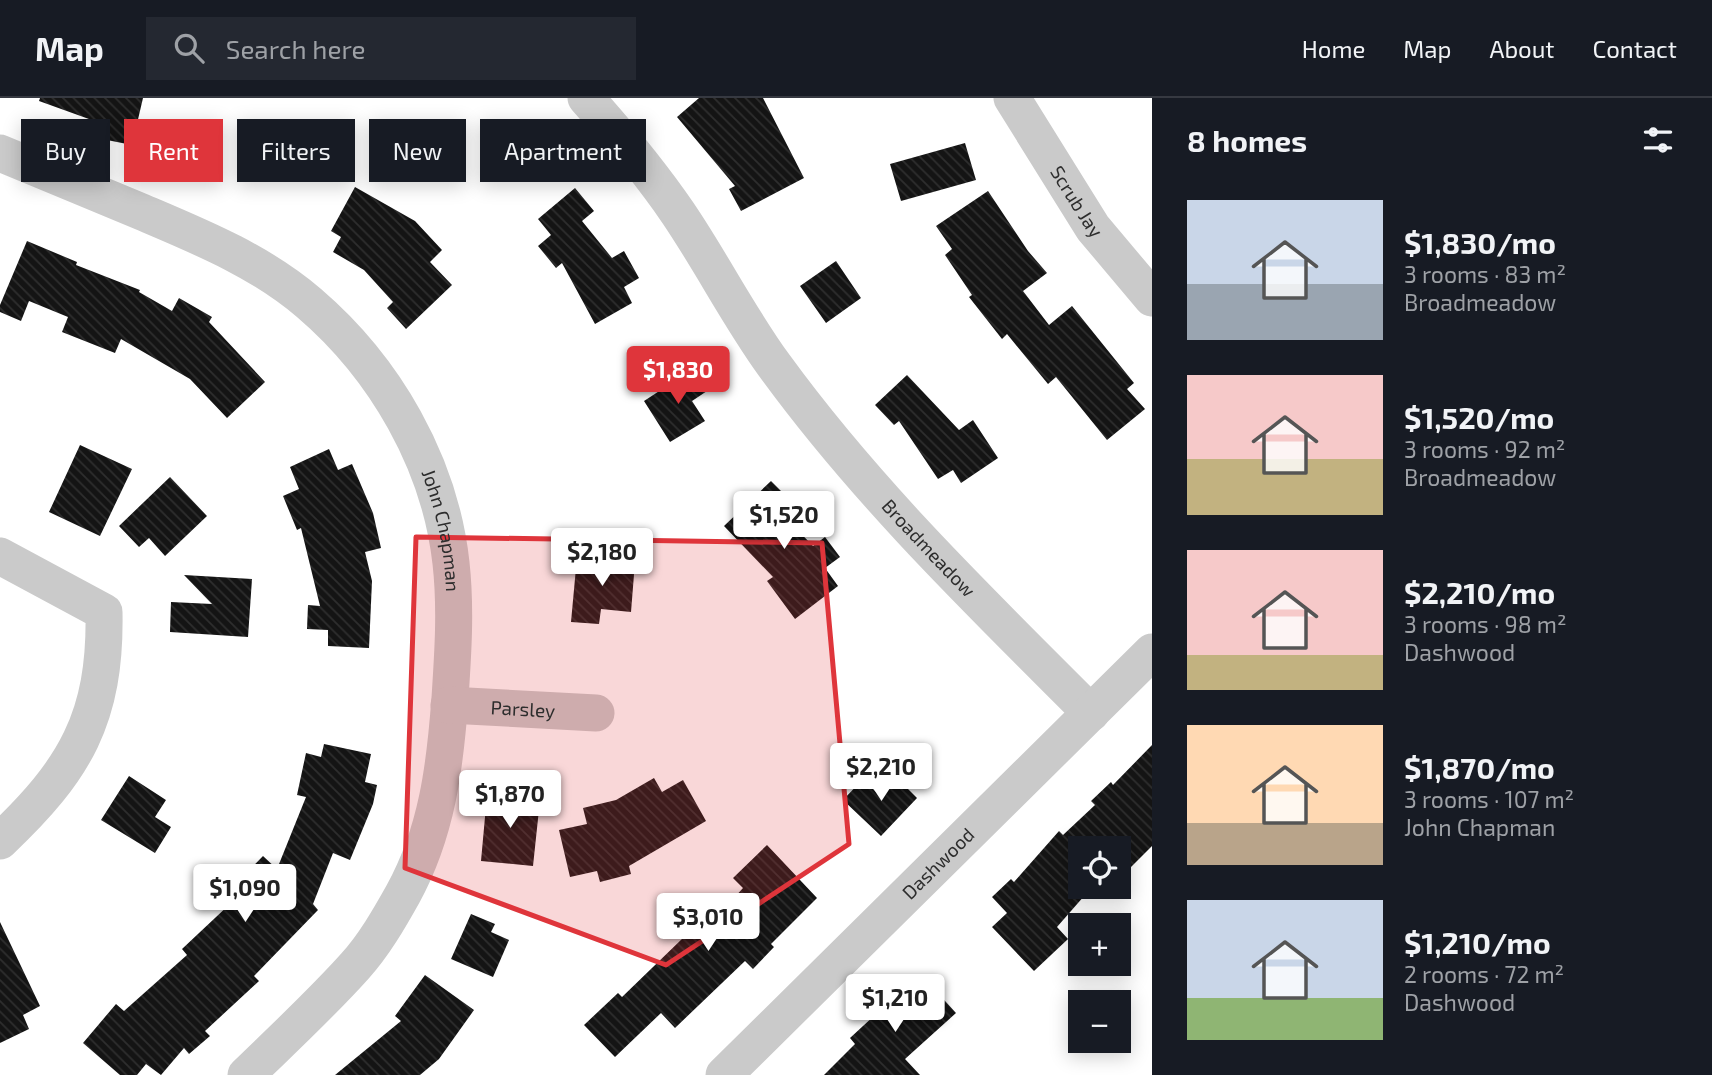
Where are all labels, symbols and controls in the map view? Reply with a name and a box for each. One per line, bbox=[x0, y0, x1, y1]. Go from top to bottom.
search box bbox=[146, 17, 636, 80]
text: Map bbox=[35, 28, 104, 68]
icon: search bbox=[170, 29, 208, 67]
text: Search here bbox=[226, 33, 365, 64]
text: Home bbox=[1302, 34, 1365, 63]
text: Map bbox=[1403, 34, 1451, 63]
text: About bbox=[1489, 34, 1555, 63]
text: Contact bbox=[1593, 34, 1677, 63]
chip: Buy bbox=[21, 119, 110, 182]
chip: Rent bbox=[124, 119, 223, 182]
chip: Filters bbox=[237, 119, 355, 182]
chip: New bbox=[369, 119, 466, 182]
chip: Apartment bbox=[480, 119, 646, 182]
icon: filters bbox=[1639, 121, 1677, 159]
text: 8 homes bbox=[1187, 122, 1307, 158]
street label: Scrub Jay bbox=[1046, 161, 1108, 242]
text: $1,830/mo bbox=[1404, 224, 1556, 260]
icon: home bbox=[1243, 228, 1327, 312]
text: 3 rooms · 83 m² bbox=[1404, 260, 1566, 288]
text: Broadmeadow bbox=[1404, 288, 1556, 316]
pin: $1,830 bbox=[621, 346, 735, 406]
text: $1,830 bbox=[643, 355, 713, 383]
text: $1,520/mo bbox=[1404, 399, 1554, 435]
icon: home bbox=[1243, 403, 1327, 487]
text: 3 rooms · 92 m² bbox=[1404, 435, 1565, 463]
text: Broadmeadow bbox=[1404, 463, 1556, 491]
street label: John Chapman bbox=[418, 465, 465, 592]
pin: $1,520 bbox=[727, 491, 841, 551]
street label: Broadmeadow bbox=[878, 494, 981, 602]
text: $1,520 bbox=[749, 500, 819, 528]
pin: $2,180 bbox=[545, 528, 659, 588]
text: $2,180 bbox=[567, 537, 637, 565]
text: $2,210/mo bbox=[1404, 574, 1555, 610]
icon: home bbox=[1243, 578, 1327, 662]
text: 3 rooms · 98 m² bbox=[1404, 610, 1566, 638]
text: Dashwood bbox=[1404, 638, 1515, 666]
street label: Parsley bbox=[490, 695, 556, 722]
pin: $2,210 bbox=[824, 744, 938, 803]
text: $1,870/mo bbox=[1404, 749, 1555, 785]
text: $2,210 bbox=[846, 752, 916, 780]
icon: home bbox=[1243, 753, 1327, 837]
pin: $1,870 bbox=[453, 770, 567, 830]
text: $1,870 bbox=[475, 779, 545, 807]
text: 3 rooms · 107 m² bbox=[1404, 785, 1574, 813]
text: John Chapman bbox=[1404, 813, 1555, 841]
street label: Dashwood bbox=[897, 823, 978, 904]
map controls bbox=[1068, 836, 1131, 1053]
button: locate bbox=[1068, 836, 1131, 899]
pin: $1,090 bbox=[188, 864, 302, 924]
text: $1,090 bbox=[209, 873, 281, 901]
pin: $3,010 bbox=[651, 894, 765, 953]
text: $3,010 bbox=[673, 902, 743, 930]
button: + bbox=[1068, 913, 1131, 976]
text: $1,210/mo bbox=[1404, 924, 1551, 960]
icon: home bbox=[1243, 928, 1327, 1012]
text: 2 rooms · 72 m² bbox=[1404, 960, 1564, 988]
pin: $1,210 bbox=[838, 974, 952, 1034]
text: $1,210 bbox=[862, 983, 928, 1011]
text: Dashwood bbox=[1404, 988, 1515, 1016]
button: − bbox=[1068, 990, 1131, 1053]

